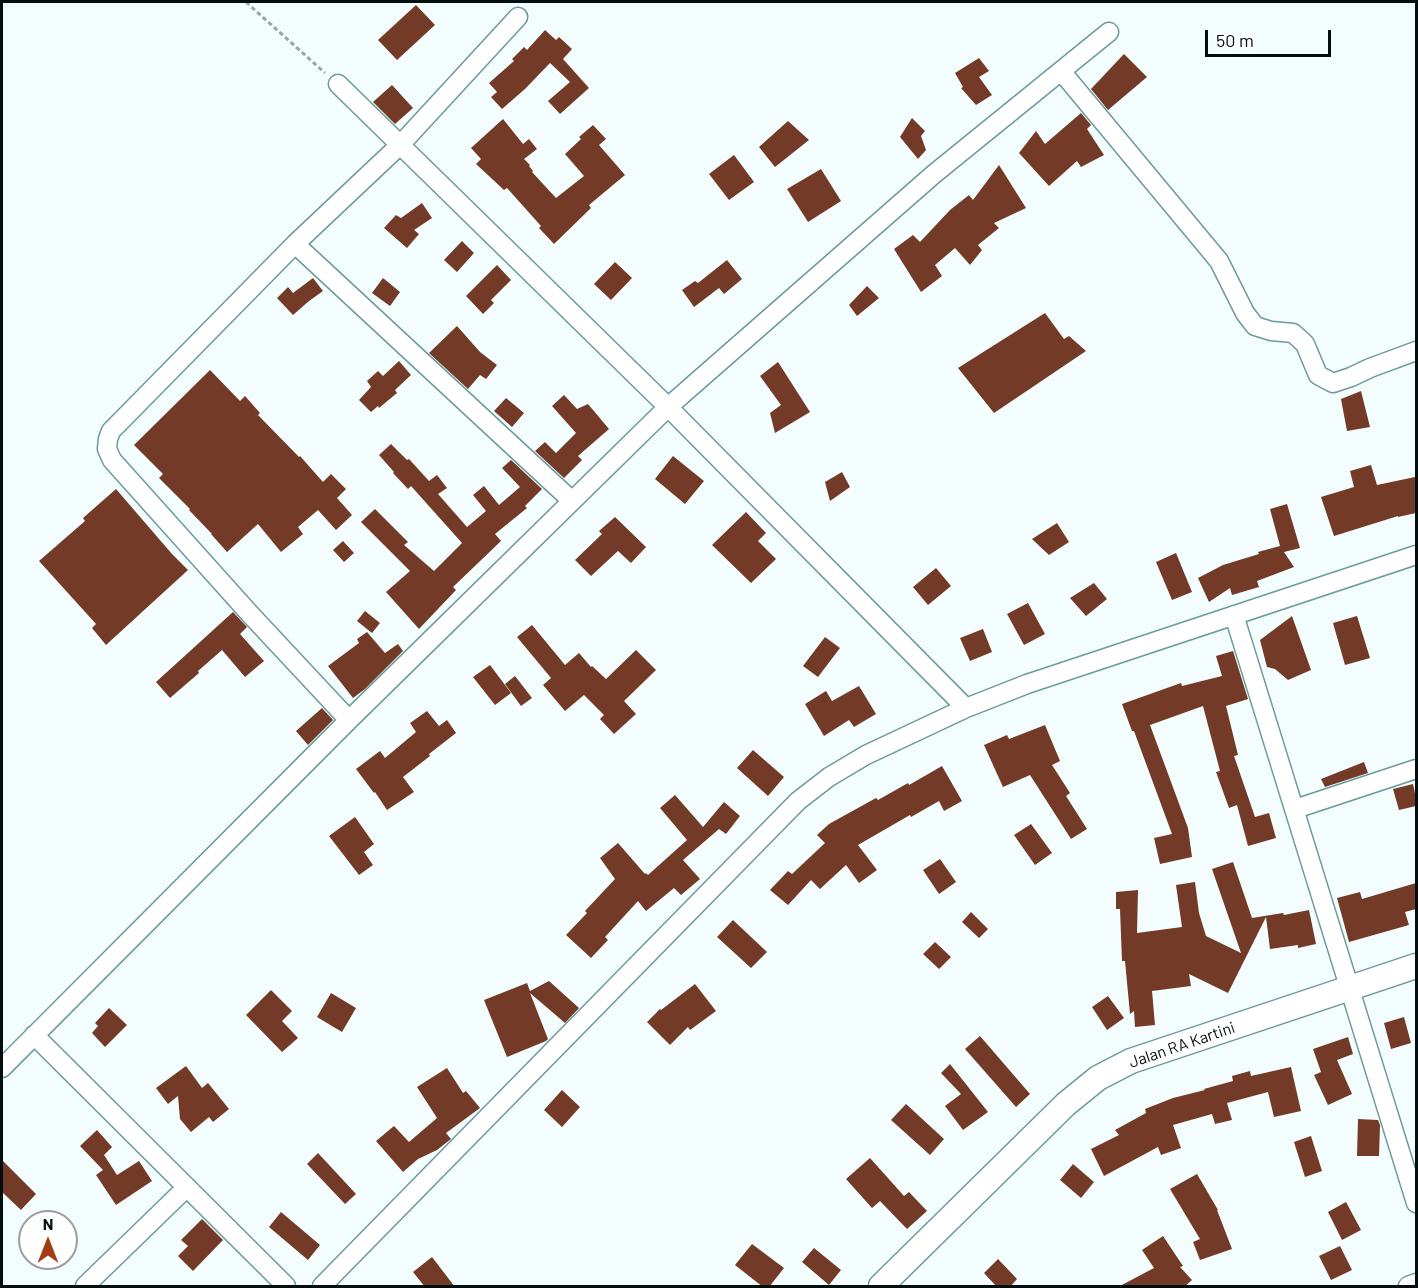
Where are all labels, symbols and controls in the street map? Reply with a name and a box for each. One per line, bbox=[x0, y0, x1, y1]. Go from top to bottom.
scale bar bbox=[1208, 18, 1334, 56]
text: 50 m bbox=[1216, 29, 1254, 51]
street label: Jalan RA Kartini bbox=[1126, 1018, 1238, 1072]
north arrow bbox=[18, 1210, 78, 1270]
text: N bbox=[43, 1214, 53, 1233]

